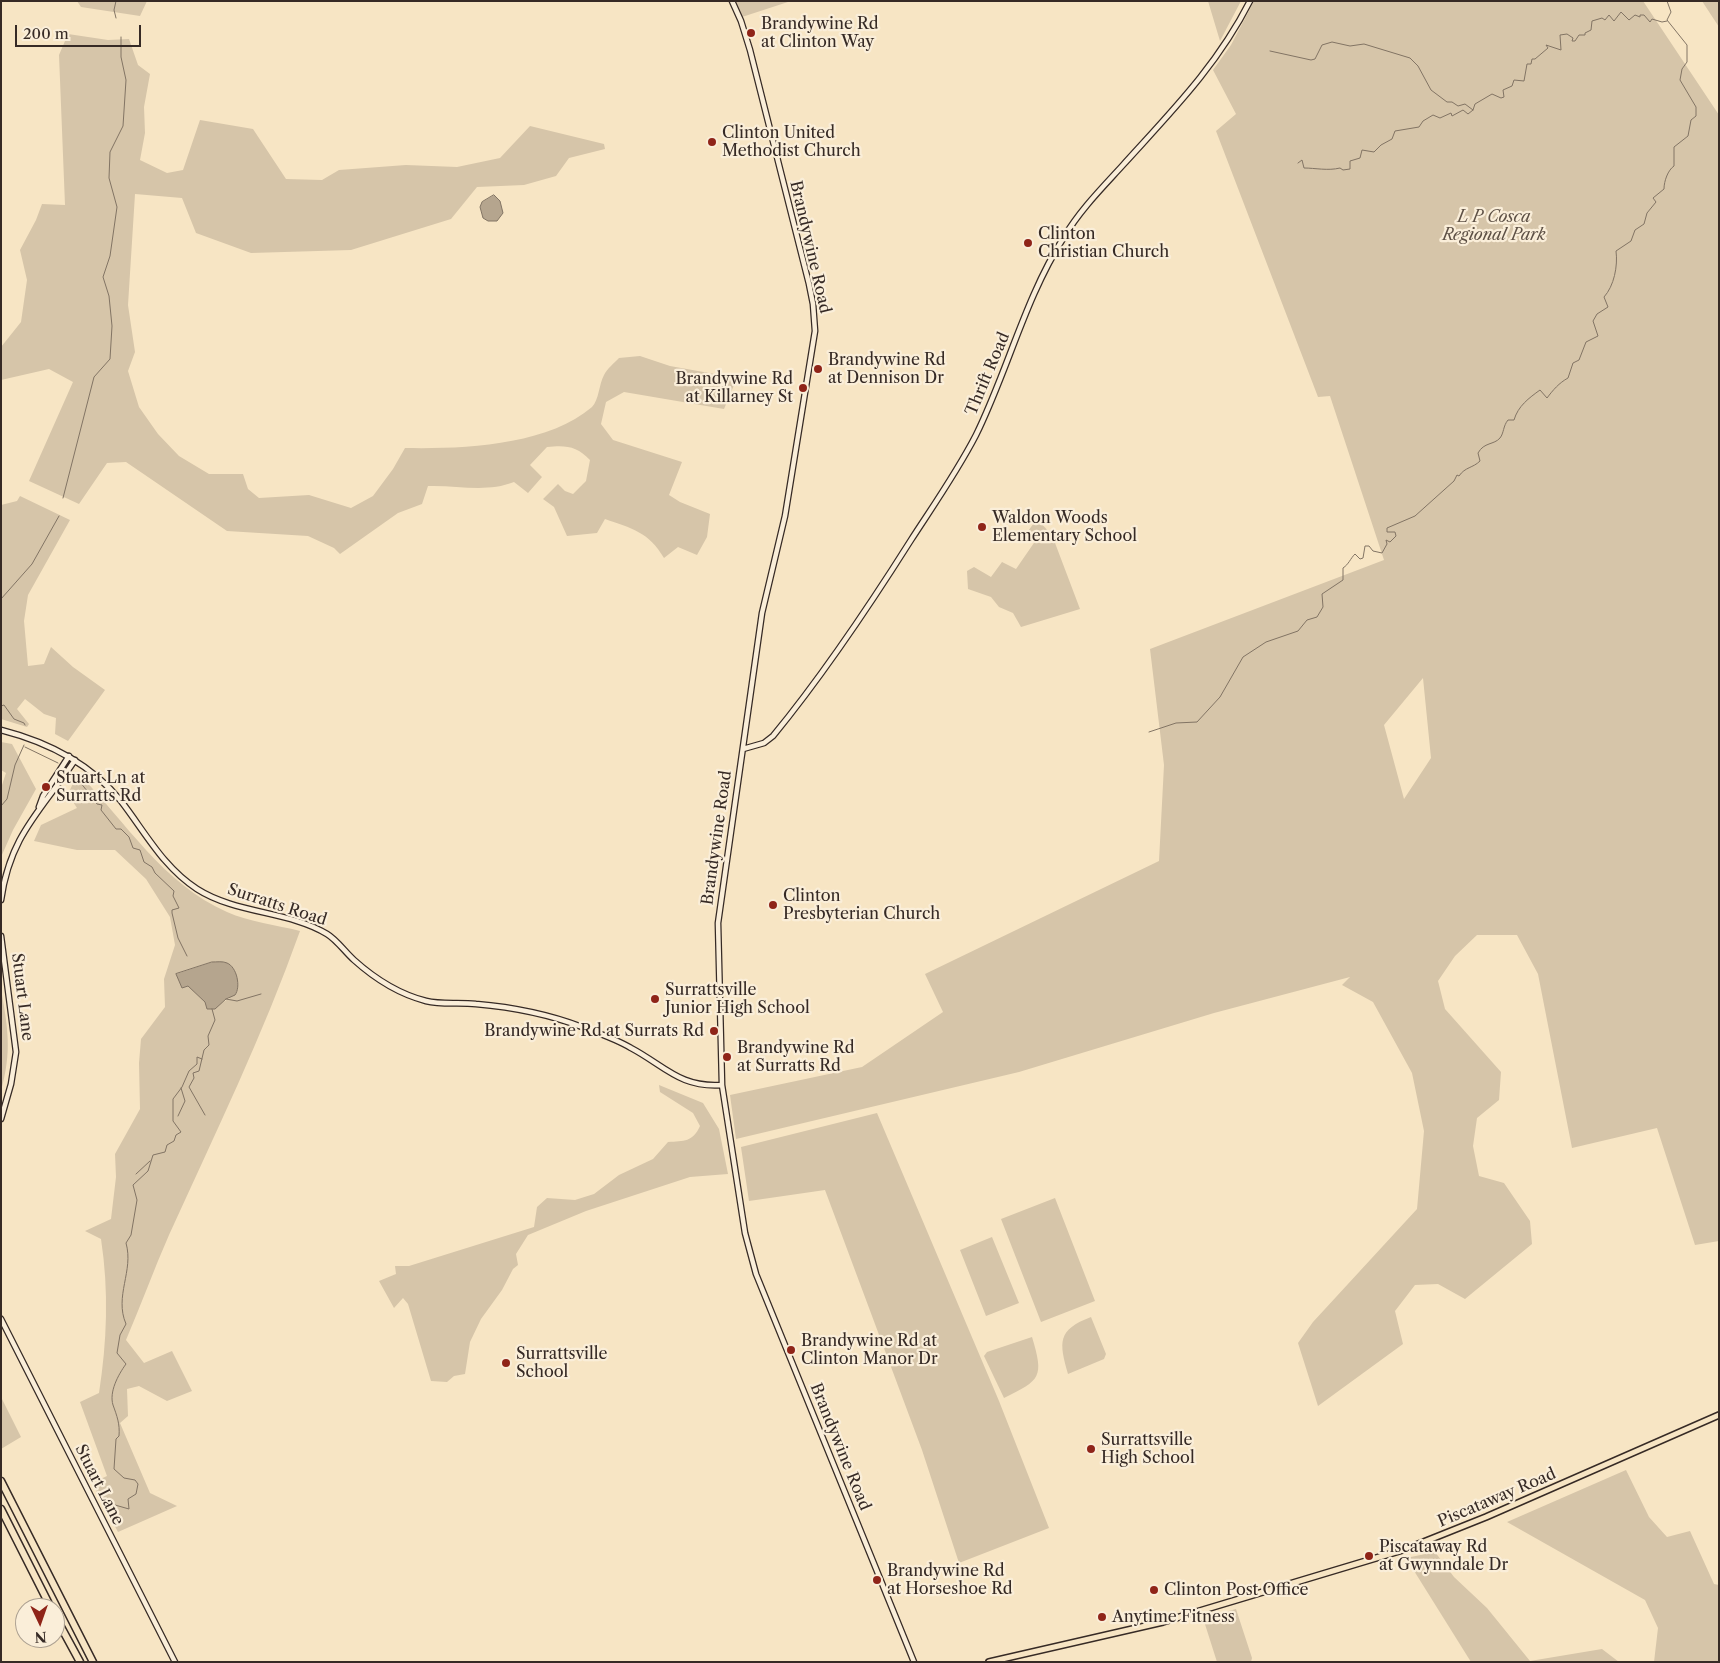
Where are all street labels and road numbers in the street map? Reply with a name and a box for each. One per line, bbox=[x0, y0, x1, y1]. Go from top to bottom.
street label: Brandywine Road bbox=[785, 179, 835, 315]
street label: Thrift Road bbox=[962, 330, 1014, 418]
street label: Brandywine Road bbox=[698, 769, 736, 907]
street label: Surratts Road bbox=[225, 880, 329, 930]
street label: Stuart Lane bbox=[7, 952, 37, 1042]
street label: Brandywine Road bbox=[806, 1380, 874, 1514]
street label: Stuart Lane bbox=[70, 1441, 128, 1529]
street label: Piscataway Road bbox=[1435, 1464, 1559, 1532]

